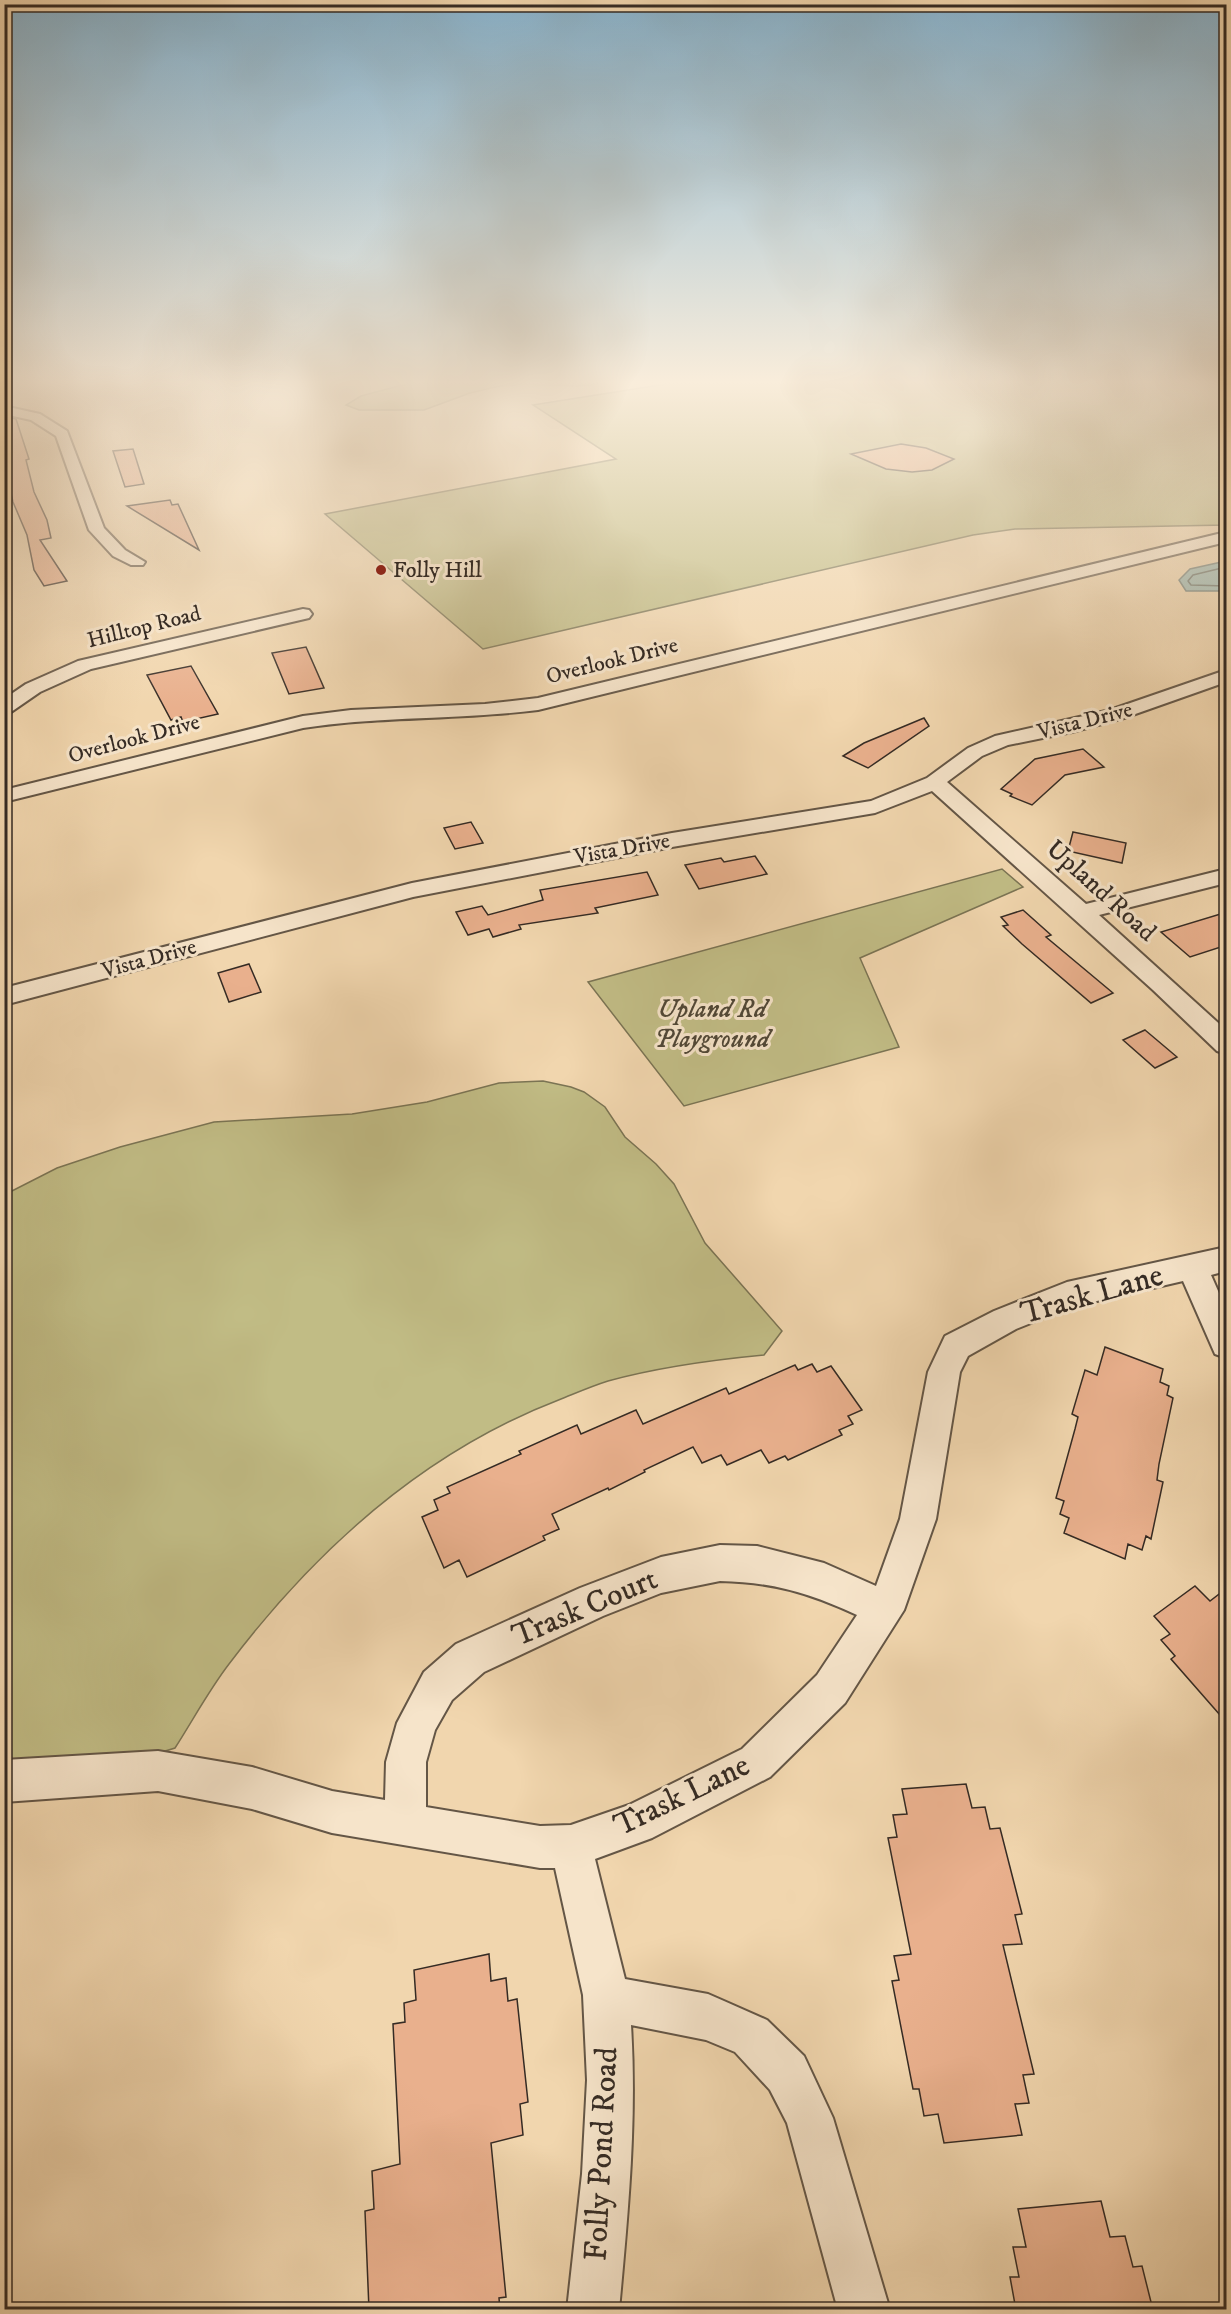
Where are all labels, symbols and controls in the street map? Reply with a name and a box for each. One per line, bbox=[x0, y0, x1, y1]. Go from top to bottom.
place label: Folly Hill bbox=[393, 557, 482, 584]
marker: Folly Hill bbox=[374, 563, 388, 577]
street label: Hilltop Road bbox=[84, 600, 204, 654]
street label: Overlook Drive bbox=[543, 632, 681, 690]
street label: Vista Drive bbox=[1034, 696, 1135, 746]
street label: Overlook Drive bbox=[65, 709, 203, 769]
street label: Vista Drive bbox=[571, 827, 672, 871]
street label: Upland Road bbox=[1039, 833, 1163, 949]
street label: Vista Drive bbox=[98, 933, 199, 985]
park label: Upland Rd Playground bbox=[654, 993, 773, 1056]
street label: Trask Lane bbox=[1016, 1256, 1168, 1334]
street label: Trask Court bbox=[506, 1559, 664, 1657]
street label: Trask Lane bbox=[607, 1746, 757, 1846]
street label: Folly Pond Road bbox=[576, 2046, 628, 2262]

